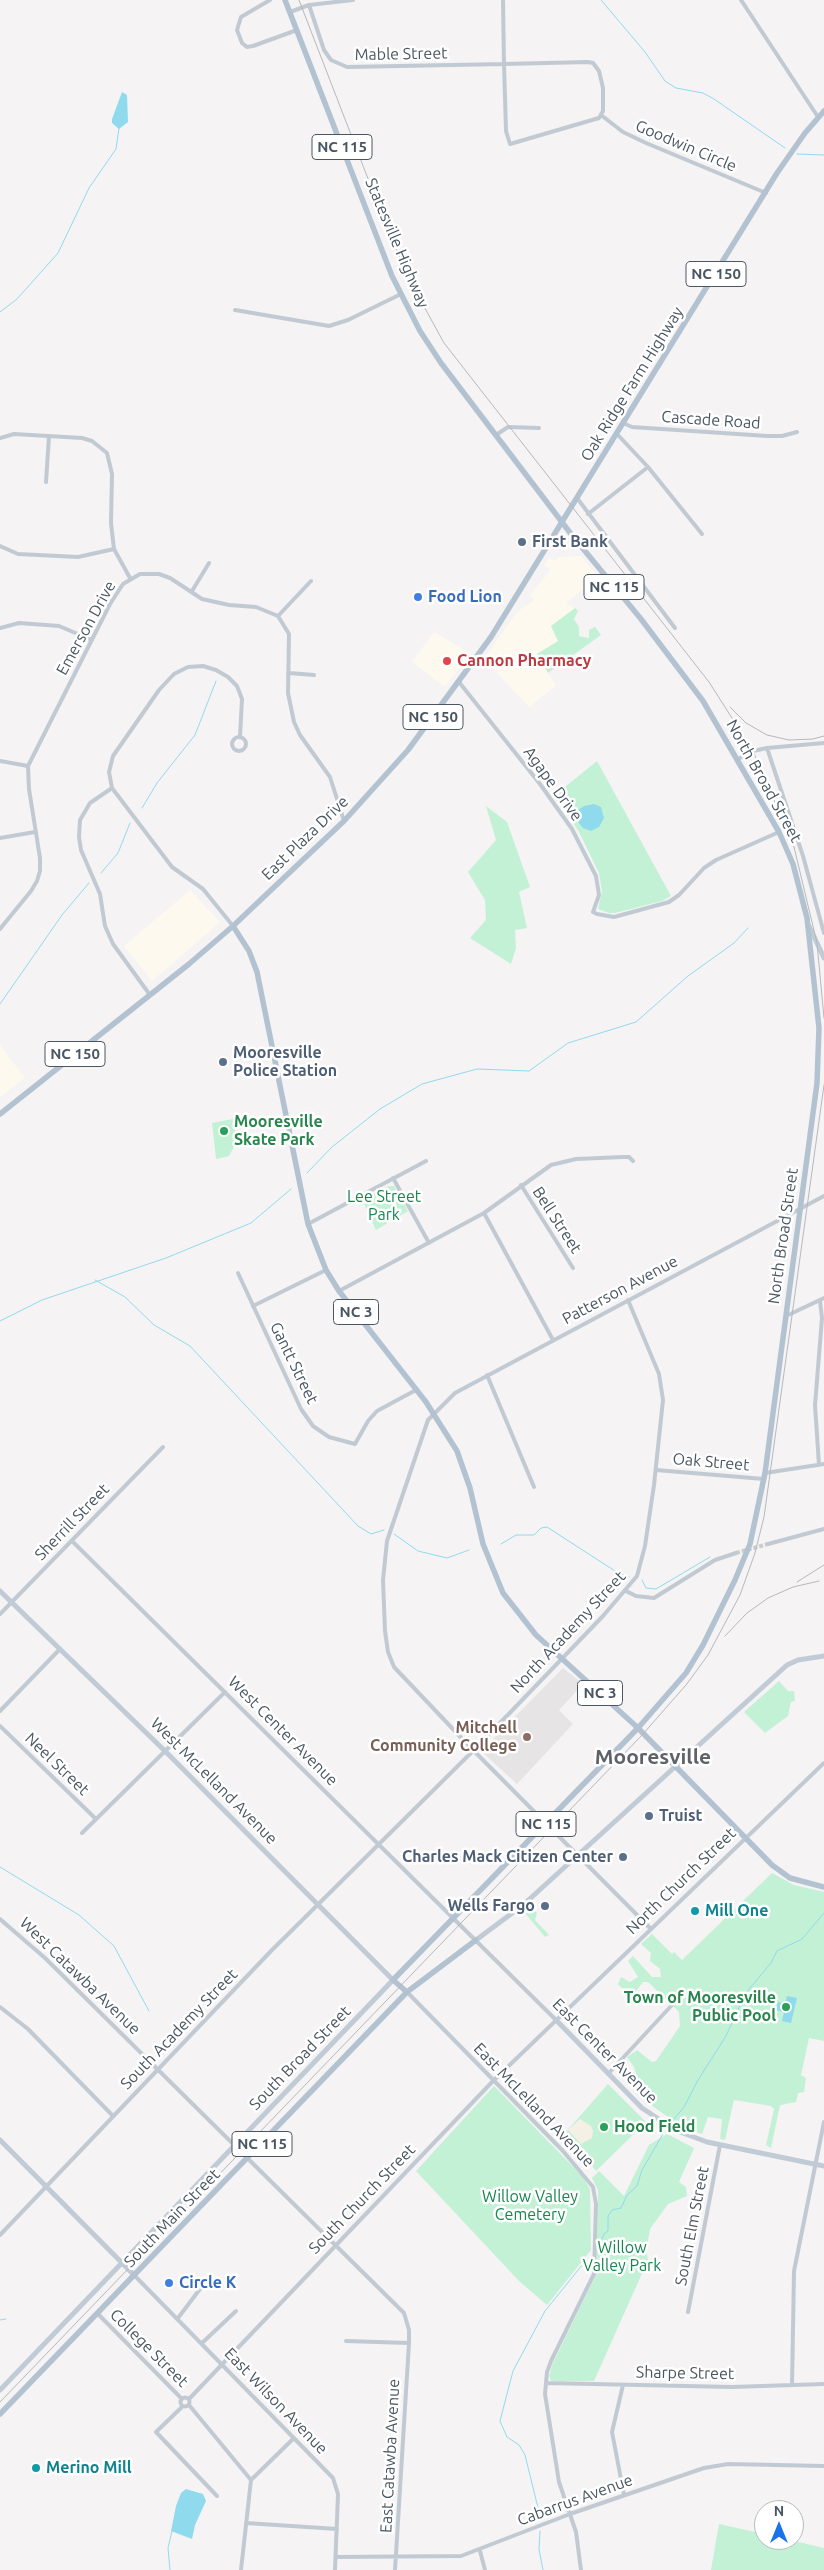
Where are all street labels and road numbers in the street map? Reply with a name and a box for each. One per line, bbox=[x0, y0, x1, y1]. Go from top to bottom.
street label: Mable Street bbox=[354, 44, 448, 64]
street label: Goodwin Circle bbox=[633, 116, 739, 176]
road number: NC 115 bbox=[312, 134, 372, 160]
street label: Statesville Highway bbox=[361, 175, 433, 311]
road number: NC 150 bbox=[686, 262, 746, 286]
street label: Oak Ridge Farm Highway bbox=[577, 303, 687, 465]
street label: Cascade Road bbox=[661, 407, 761, 433]
road number: NC 115 bbox=[584, 574, 644, 600]
street label: Emerson Drive bbox=[52, 578, 120, 678]
road number: NC 150 bbox=[403, 704, 463, 730]
street label: North Broad Street bbox=[722, 716, 806, 846]
street label: Agape Drive bbox=[520, 743, 586, 825]
street label: East Plaza Drive bbox=[258, 792, 352, 884]
road number: NC 150 bbox=[45, 1042, 105, 1066]
street label: North Broad Street bbox=[764, 1167, 802, 1305]
street label: Bell Street bbox=[528, 1183, 586, 1257]
street label: Patterson Avenue bbox=[559, 1251, 681, 1329]
road number: NC 3 bbox=[334, 1300, 378, 1324]
street label: Gantt Street bbox=[266, 1319, 322, 1407]
street label: Oak Street bbox=[672, 1449, 750, 1475]
street label: Sherrill Street bbox=[31, 1480, 113, 1564]
street label: North Academy Street bbox=[506, 1567, 630, 1697]
street label: West Center Avenue bbox=[224, 1672, 342, 1790]
road number: NC 3 bbox=[578, 1680, 622, 1706]
street label: West McLelland Avenue bbox=[147, 1714, 281, 1848]
street label: Neel Street bbox=[21, 1729, 93, 1799]
road number: NC 115 bbox=[516, 1812, 576, 1836]
street label: North Church Street bbox=[622, 1824, 740, 1938]
street label: West Catawba Avenue bbox=[16, 1913, 144, 2039]
street label: South Academy Street bbox=[117, 1965, 241, 2093]
street label: East Center Avenue bbox=[549, 1995, 661, 2107]
street label: South Broad Street bbox=[245, 2002, 355, 2114]
street label: East McLelland Avenue bbox=[470, 2039, 598, 2171]
road number: NC 115 bbox=[232, 2132, 292, 2156]
street label: South Church Street bbox=[305, 2140, 419, 2258]
street label: South Main Street bbox=[120, 2165, 224, 2271]
street label: South Elm Street bbox=[671, 2165, 713, 2287]
street label: College Street bbox=[106, 2305, 192, 2391]
street label: East Wilson Avenue bbox=[220, 2344, 332, 2458]
street label: Sharpe Street bbox=[636, 2363, 734, 2383]
street label: East Catawba Avenue bbox=[376, 2379, 404, 2533]
street label: Cabarrus Avenue bbox=[515, 2470, 635, 2530]

